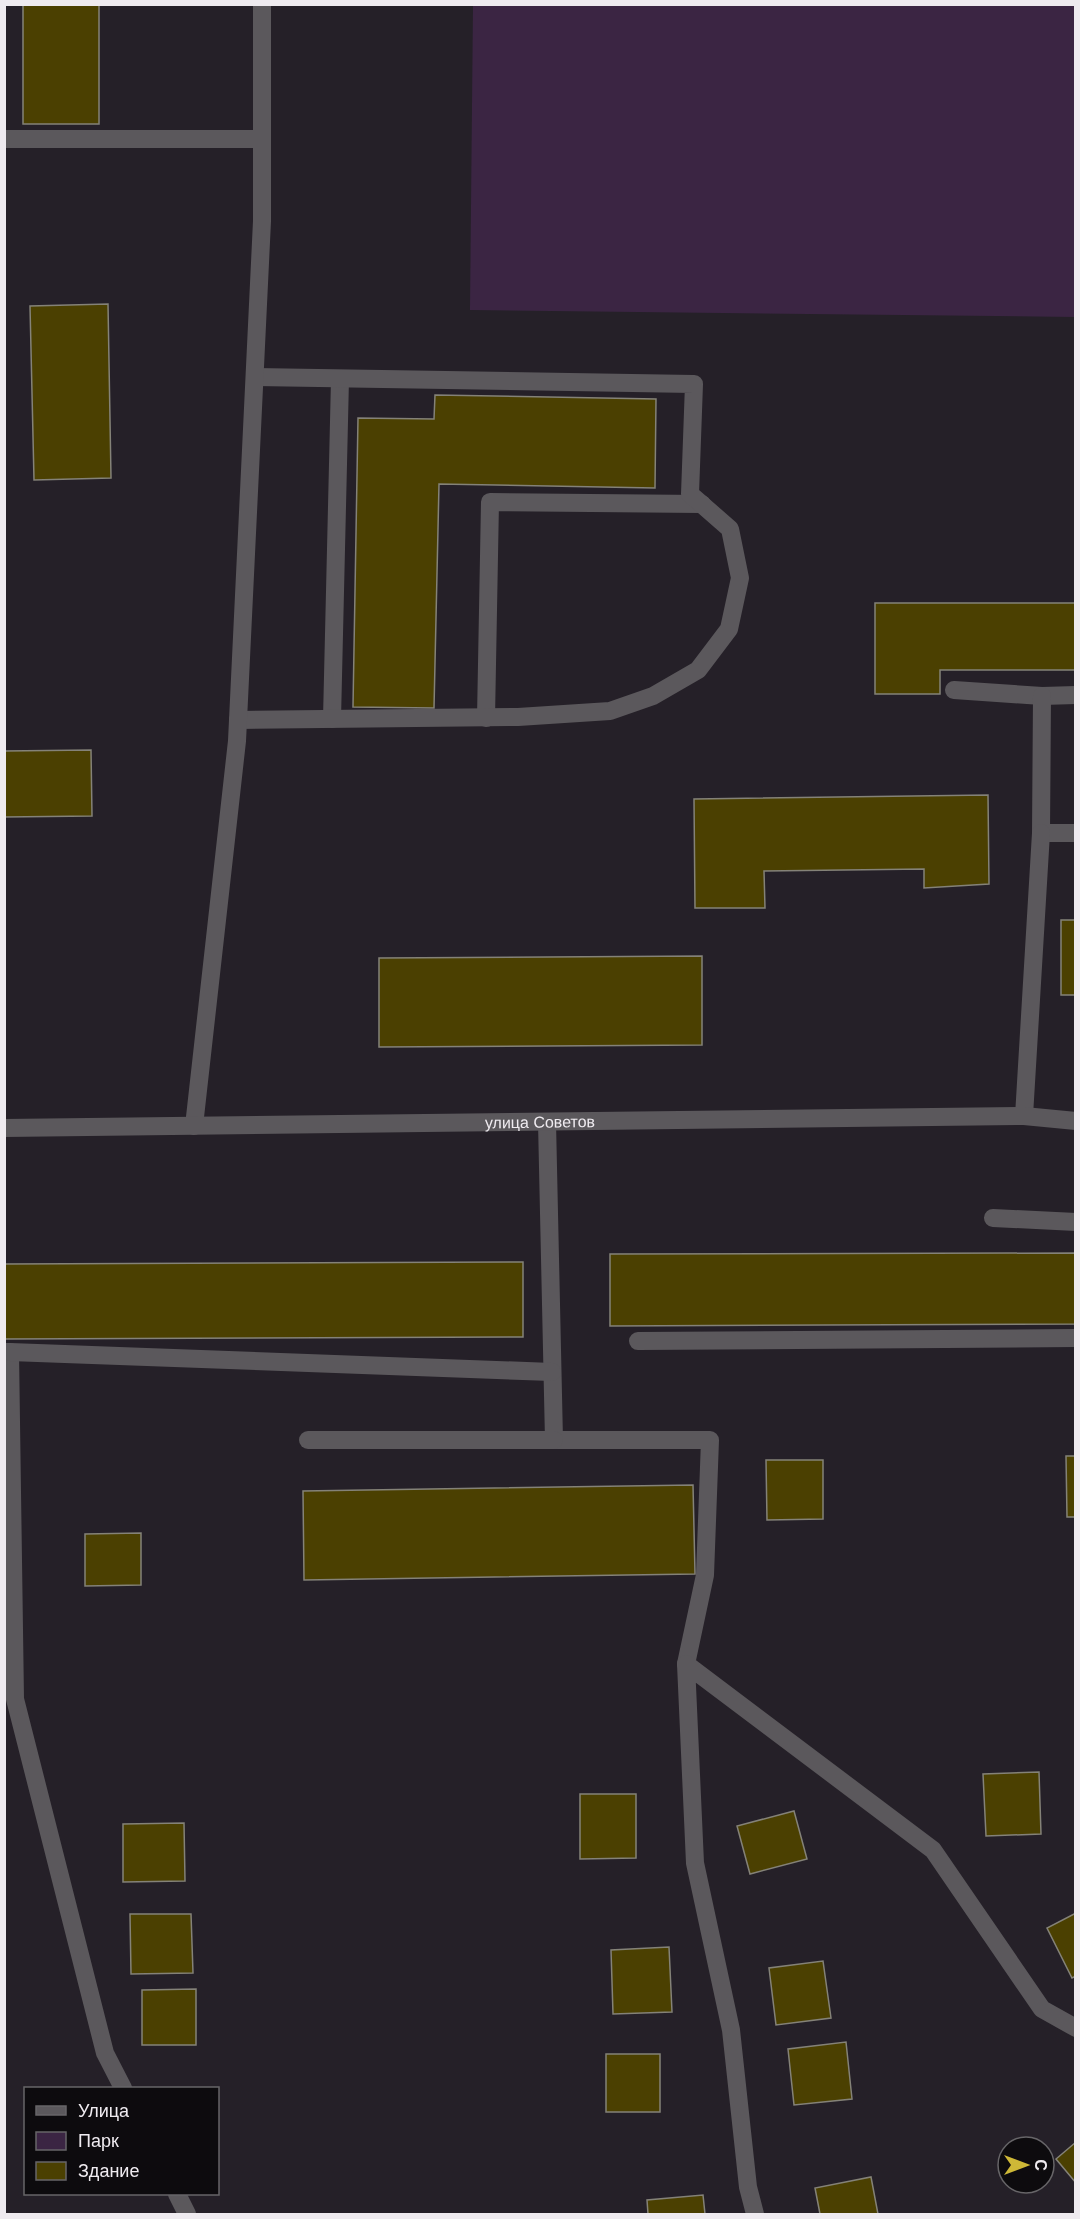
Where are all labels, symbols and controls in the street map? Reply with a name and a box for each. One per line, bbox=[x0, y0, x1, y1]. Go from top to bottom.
street label: улица Советов bbox=[485, 1113, 595, 1131]
legend bbox=[24, 2087, 219, 2195]
text: Улица bbox=[78, 2101, 130, 2121]
text: Парк bbox=[78, 2131, 119, 2151]
north arrow bbox=[996, 2135, 1056, 2195]
text: С bbox=[1032, 2159, 1049, 2171]
text: Здание bbox=[78, 2161, 139, 2181]

